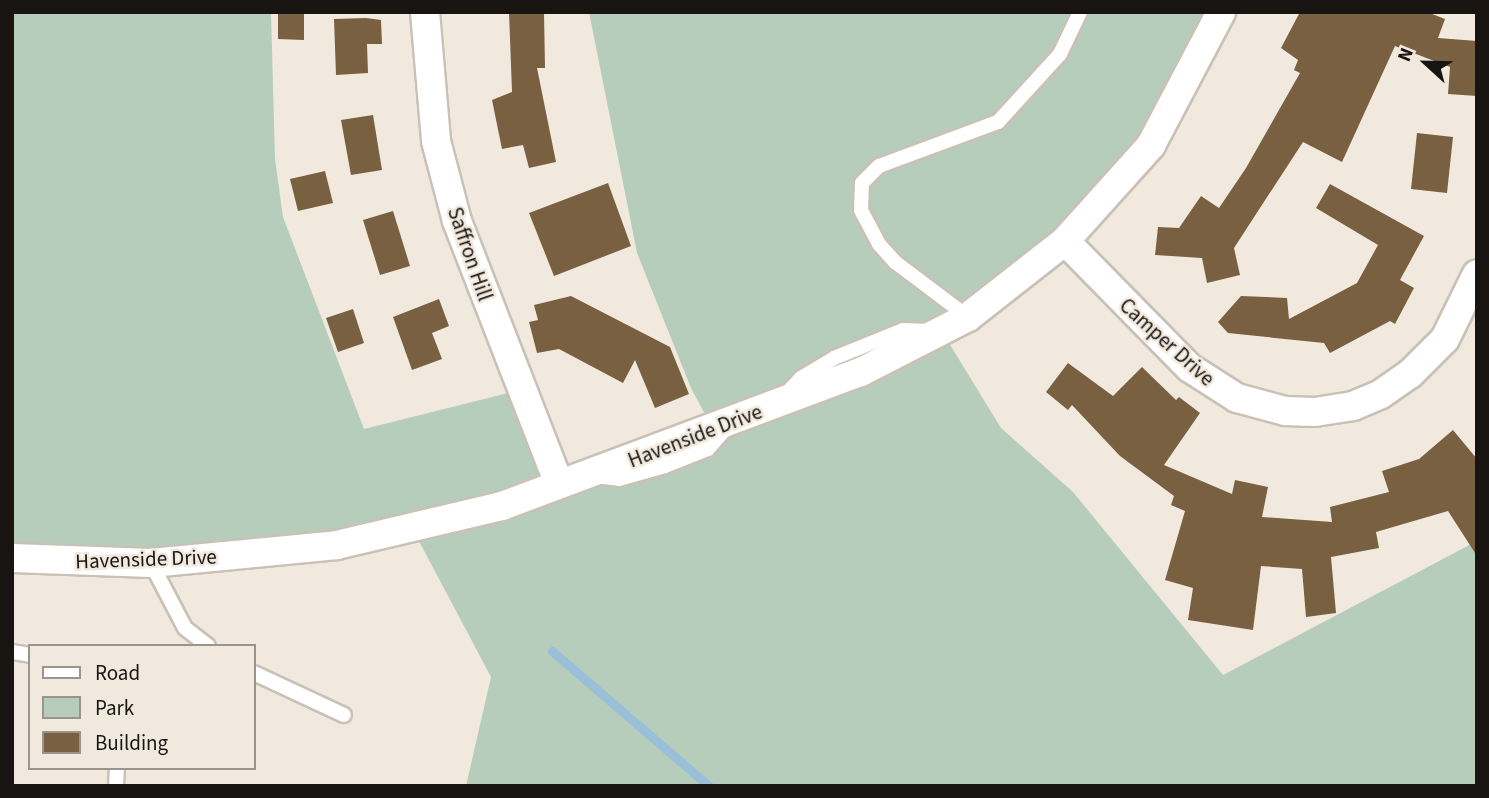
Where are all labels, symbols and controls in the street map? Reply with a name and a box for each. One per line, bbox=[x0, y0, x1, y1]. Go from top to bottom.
north arrow bbox=[1391, 28, 1461, 98]
text: N bbox=[1391, 44, 1421, 66]
street label: Saffron Hill bbox=[442, 204, 498, 304]
street label: Camper Drive bbox=[1114, 293, 1220, 391]
street label: Havenside Drive bbox=[624, 399, 766, 473]
street label: Havenside Drive bbox=[75, 544, 217, 574]
legend bbox=[28, 644, 256, 770]
text: Road bbox=[95, 658, 140, 688]
text: Park bbox=[95, 693, 134, 723]
text: Building bbox=[95, 728, 168, 758]

